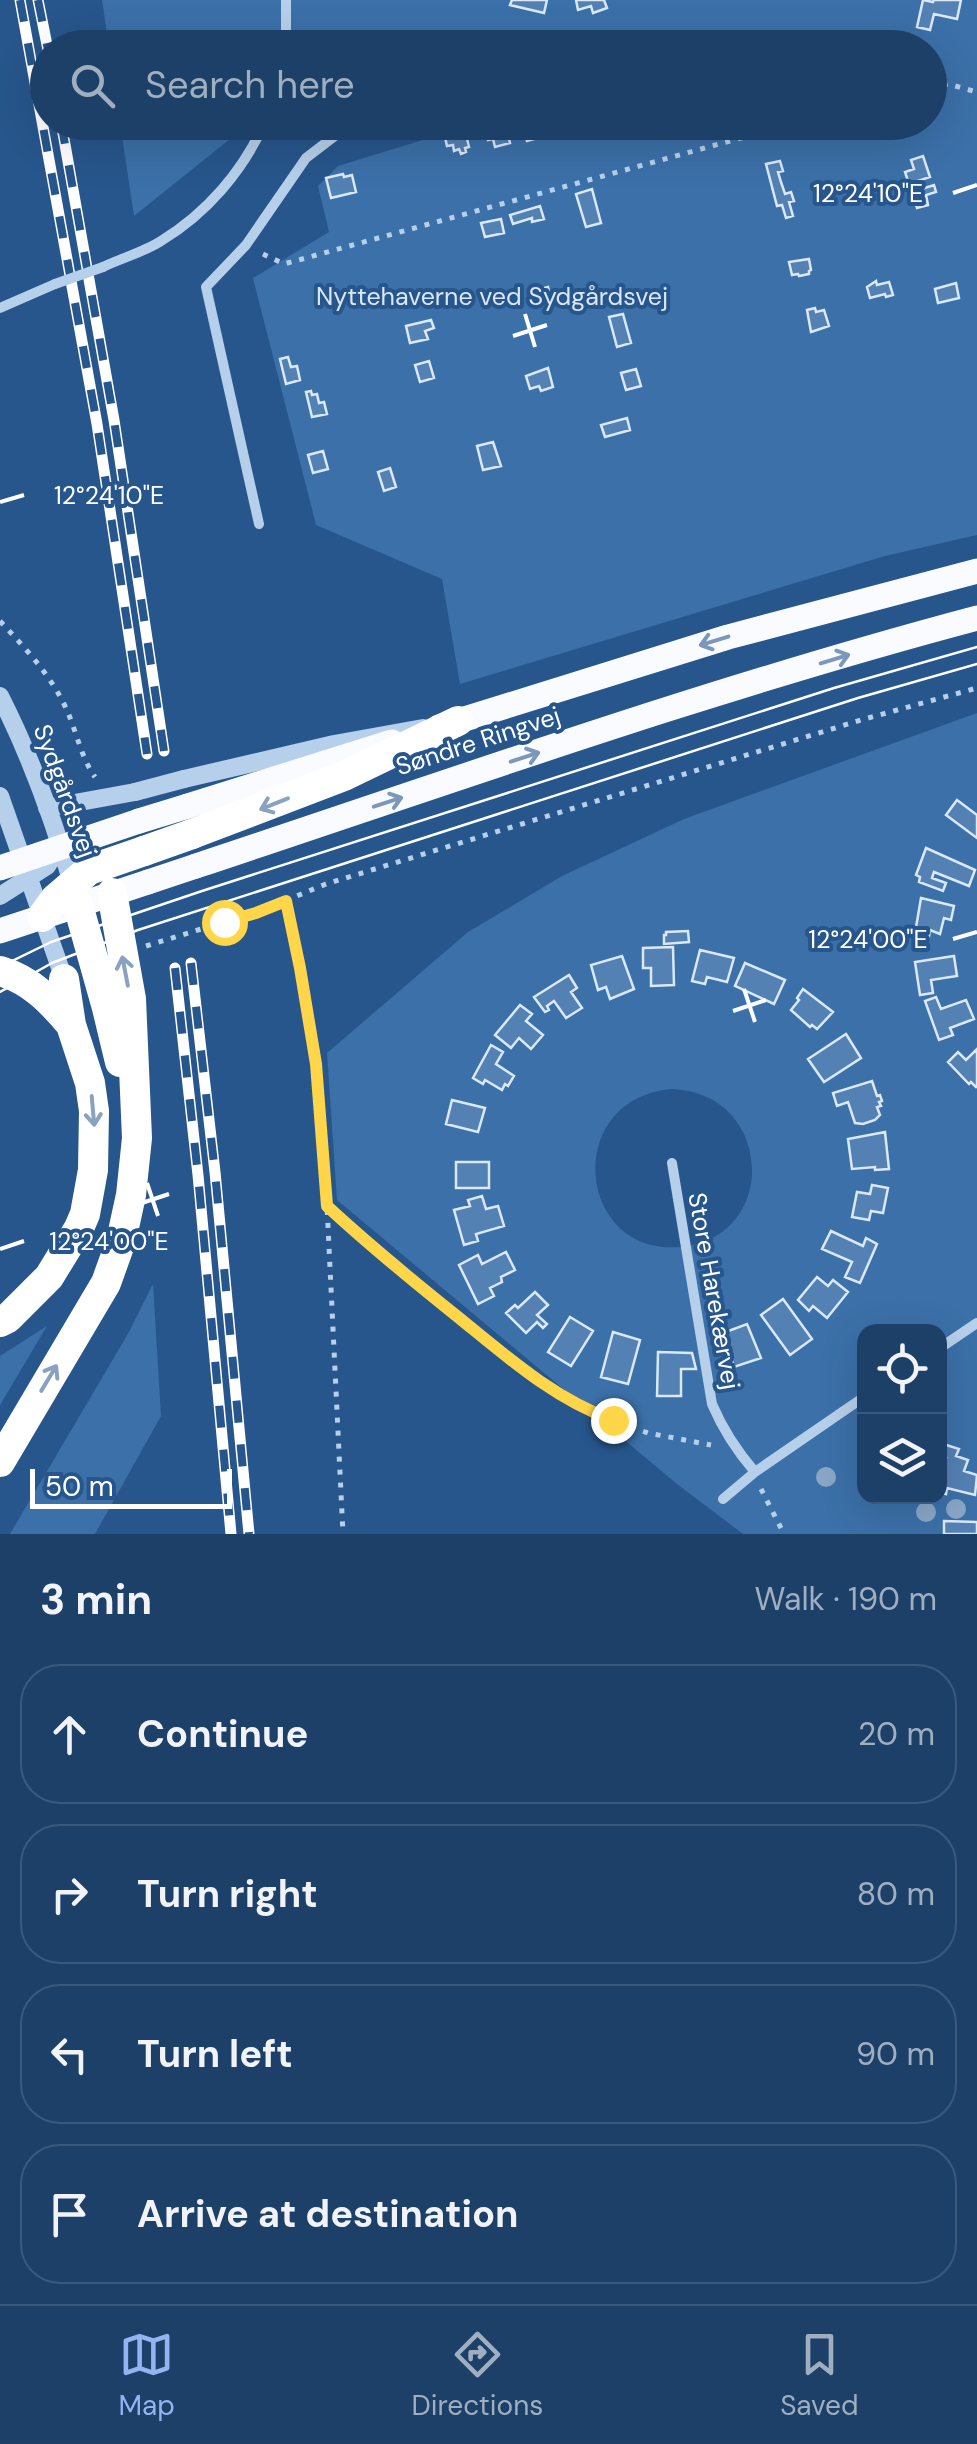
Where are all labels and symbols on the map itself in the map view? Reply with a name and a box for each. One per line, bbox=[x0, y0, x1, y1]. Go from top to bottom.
text: 12°24'10"E bbox=[813, 177, 923, 210]
park label: Nyttehaverne ved Sydgårdsvej bbox=[316, 280, 668, 313]
text: 12°24'10"E bbox=[54, 479, 164, 512]
one-way arrow bbox=[698, 634, 730, 652]
one-way arrow bbox=[818, 648, 850, 666]
street label: Søndre Ringvej bbox=[392, 699, 564, 783]
street label: Sydgårdsvej bbox=[26, 720, 104, 862]
one-way arrow bbox=[509, 747, 540, 765]
one-way arrow bbox=[372, 792, 403, 810]
one-way arrow bbox=[259, 796, 290, 814]
route start bbox=[202, 900, 248, 946]
text: 12°24'00"E bbox=[808, 923, 928, 956]
one-way arrow bbox=[115, 956, 134, 988]
one-way arrow bbox=[84, 1094, 103, 1127]
street label: Store Harekærvej bbox=[680, 1190, 748, 1392]
text: 12°24'00"E bbox=[49, 1225, 169, 1258]
one-way arrow bbox=[40, 1364, 60, 1393]
route end bbox=[591, 1398, 637, 1444]
scale bar bbox=[30, 1464, 232, 1508]

